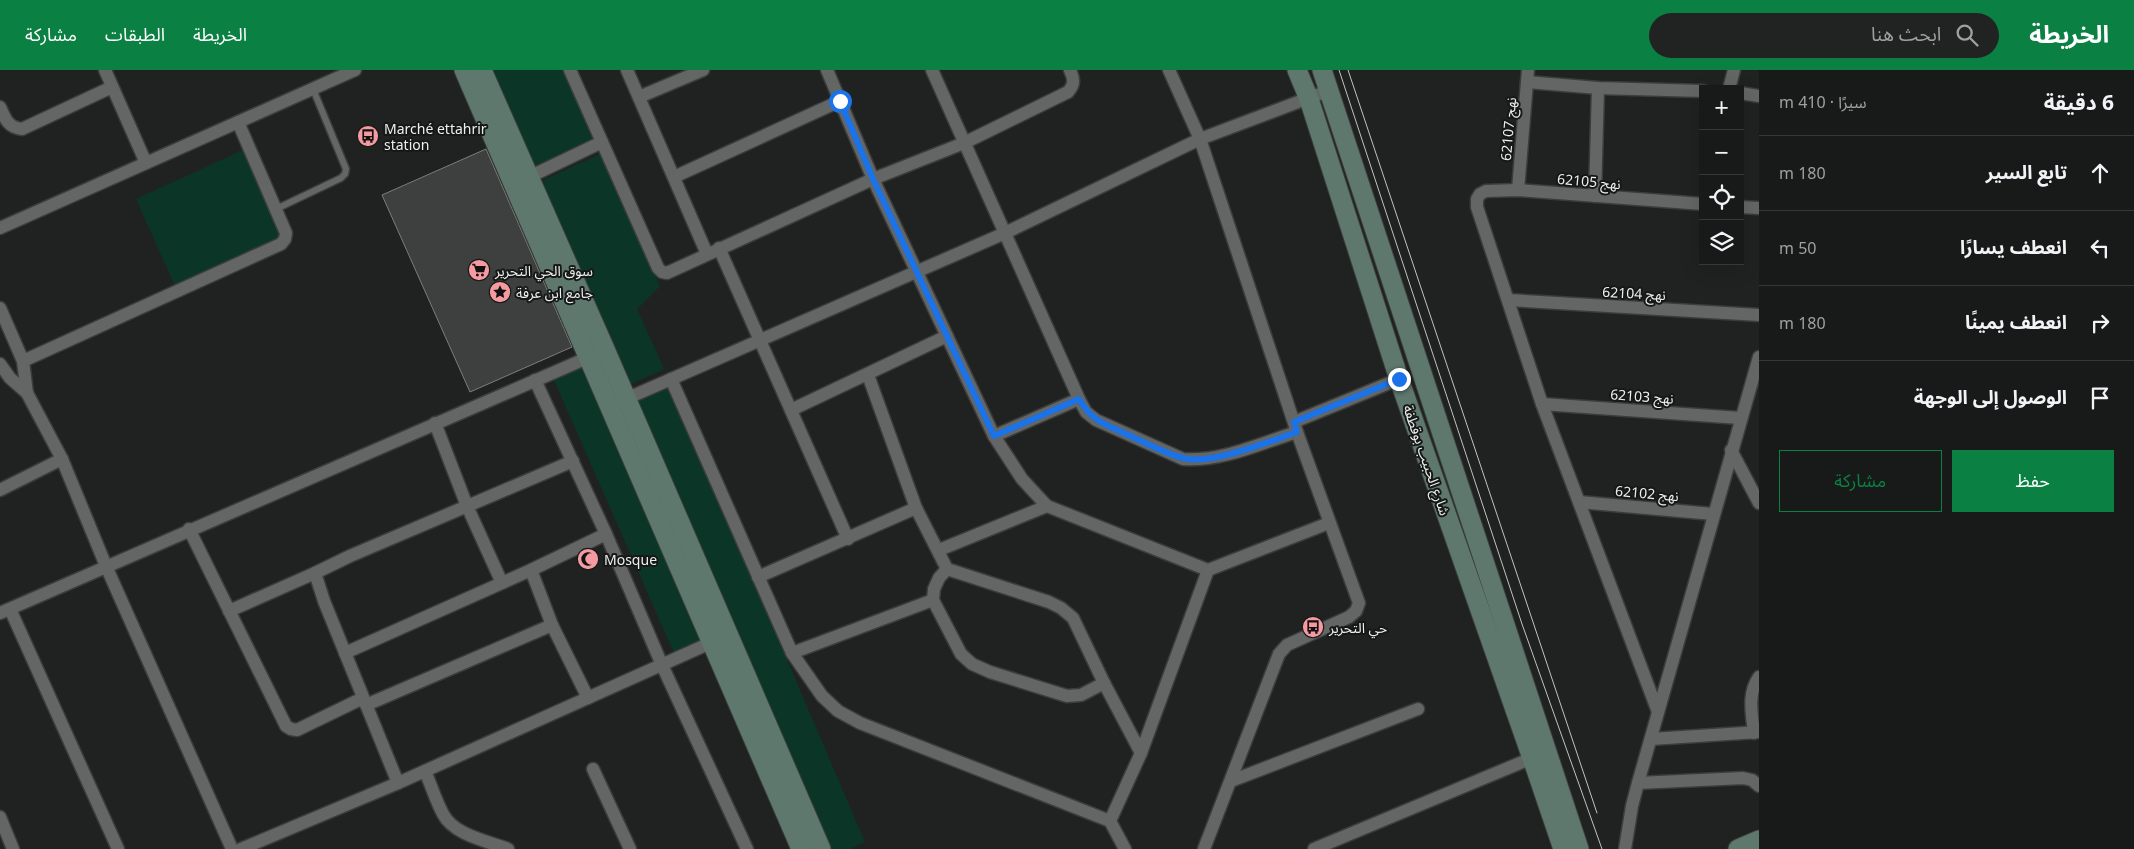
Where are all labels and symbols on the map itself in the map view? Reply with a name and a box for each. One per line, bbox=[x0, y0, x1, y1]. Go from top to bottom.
route start bbox=[829, 90, 852, 113]
street label: نهج 62107 bbox=[1496, 96, 1522, 162]
place label: Marché ettahrir station bbox=[384, 119, 487, 154]
bus stop icon: Marché ettahrir station bbox=[356, 124, 380, 148]
street label: نهج 62105 bbox=[1556, 169, 1622, 195]
supermarket icon: سوق الحي التحرير bbox=[467, 258, 491, 282]
place label: سوق الحي التحرير bbox=[494, 261, 593, 282]
place icon: جامع ابن عرفة bbox=[488, 280, 512, 304]
street label: نهج 62104 bbox=[1602, 282, 1667, 306]
place label: جامع ابن عرفة bbox=[516, 283, 593, 304]
route end bbox=[1388, 368, 1411, 391]
street label: نهج 62103 bbox=[1609, 384, 1675, 410]
street label: شارع الحبيب بوقطفة bbox=[1397, 402, 1455, 519]
street label: نهج 62102 bbox=[1614, 481, 1680, 507]
mosque icon: Mosque bbox=[576, 547, 600, 571]
place label: Mosque bbox=[604, 550, 657, 569]
bus stop icon: حي التحرير bbox=[1301, 615, 1325, 639]
place label: حي التحرير bbox=[1328, 618, 1387, 639]

